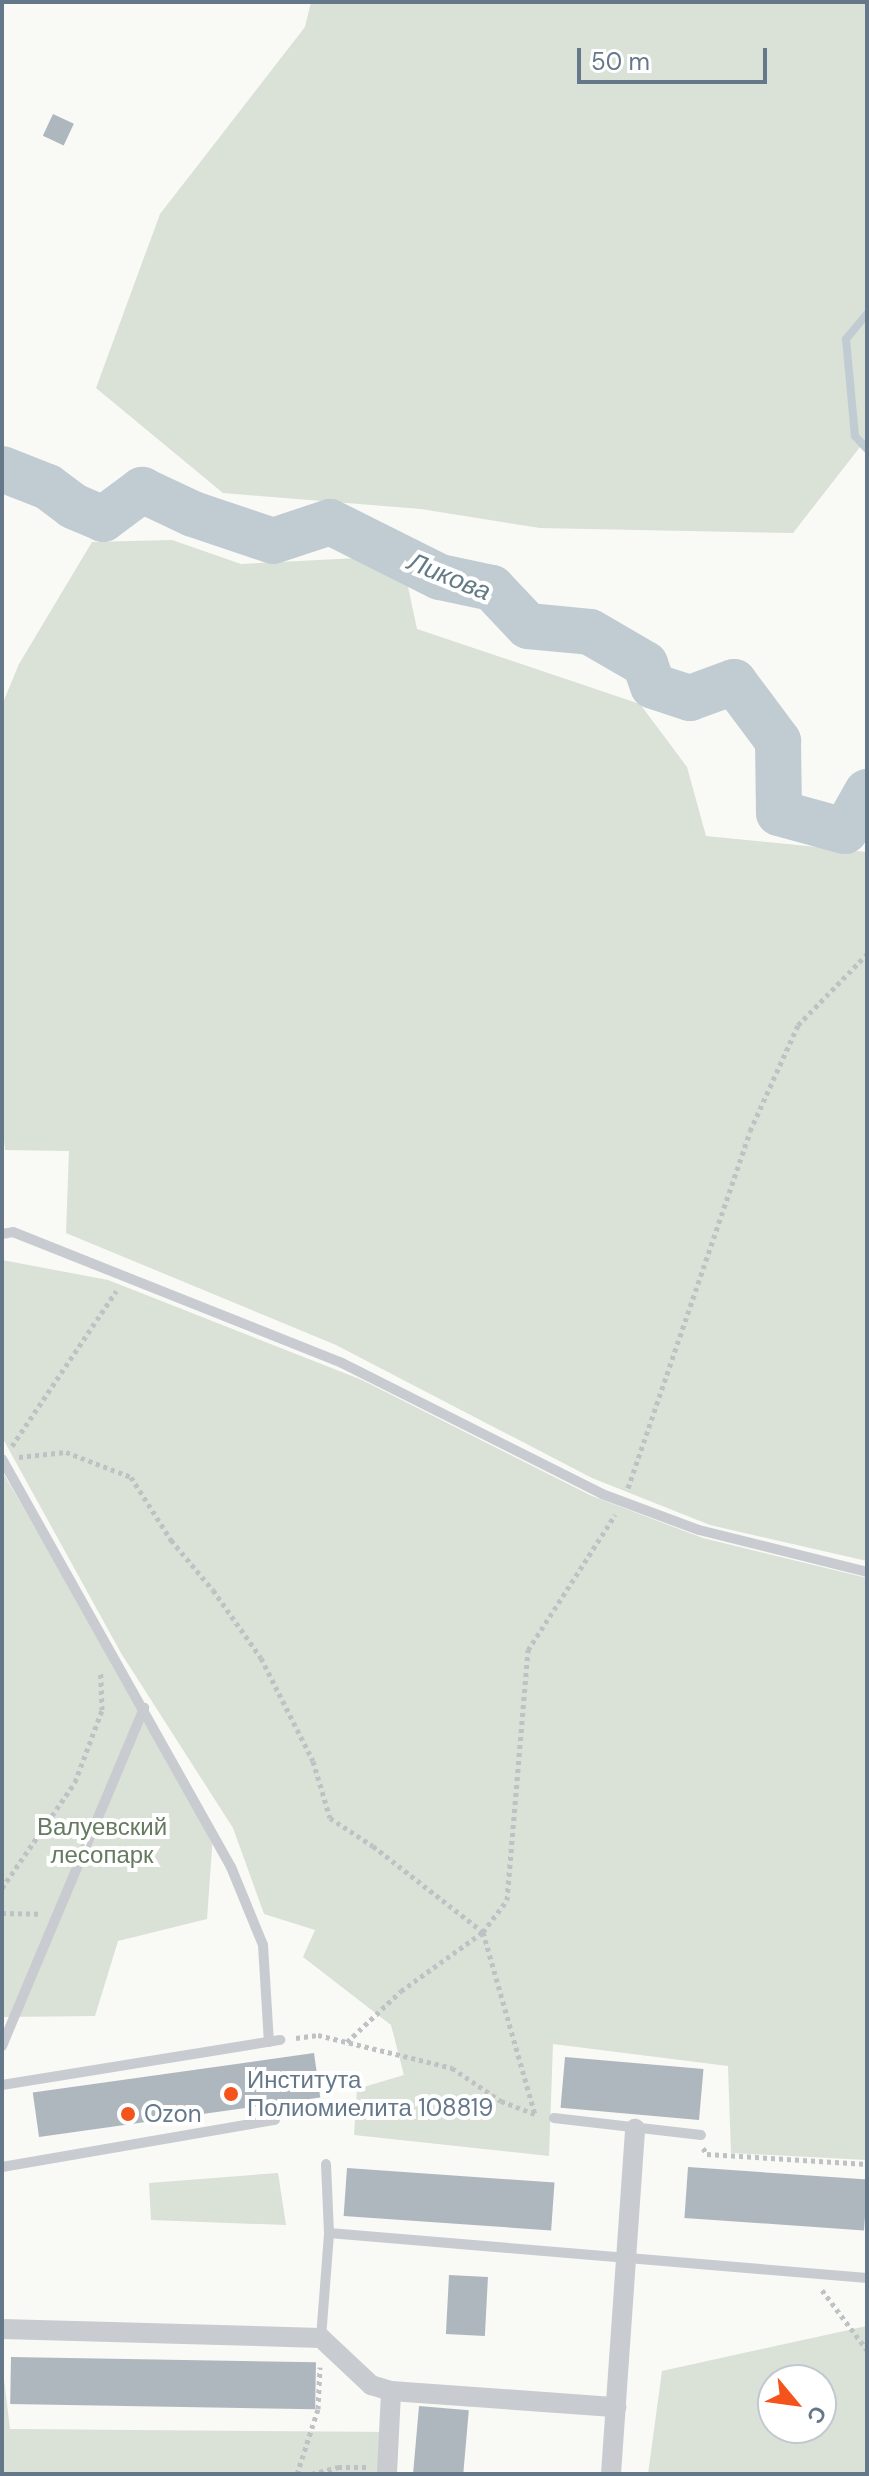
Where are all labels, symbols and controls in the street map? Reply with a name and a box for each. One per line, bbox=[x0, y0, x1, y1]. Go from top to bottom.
scale bar bbox=[581, 32, 771, 82]
text: 50 m bbox=[591, 46, 650, 77]
water label: Ликова bbox=[403, 546, 495, 608]
park label: Валуевский лесопарк bbox=[37, 1813, 167, 1869]
place label: Института Полиомиелита 108819 bbox=[247, 2066, 493, 2122]
marker: Института Полиомиелита 108819 bbox=[222, 2085, 240, 2103]
place label: Ozon bbox=[144, 2100, 202, 2128]
marker: Ozon bbox=[119, 2105, 137, 2123]
north arrow bbox=[757, 2364, 837, 2444]
text: С bbox=[800, 2401, 833, 2429]

